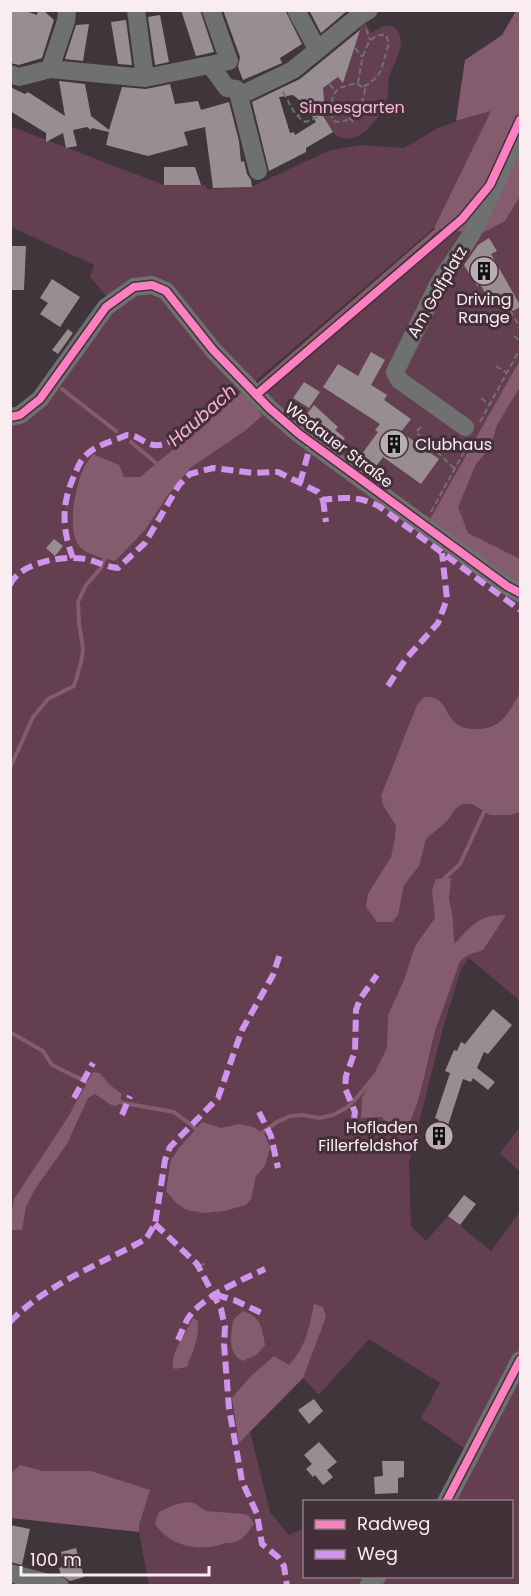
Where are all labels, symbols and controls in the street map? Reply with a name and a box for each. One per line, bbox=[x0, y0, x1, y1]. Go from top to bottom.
park label: Sinnesgarten bbox=[299, 96, 405, 119]
street label: Am Golfplatz bbox=[402, 242, 472, 342]
building icon: Driving Range bbox=[468, 255, 500, 287]
place label: Driving Range bbox=[456, 288, 512, 329]
water label: Haubach bbox=[163, 378, 241, 452]
street label: Wedauer Straße bbox=[280, 397, 398, 493]
building icon: Clubhaus bbox=[378, 428, 410, 460]
place label: Clubhaus bbox=[415, 433, 492, 456]
place label: Hofladen Fillerfeldshof bbox=[318, 1116, 418, 1157]
building icon: Hofladen Fillerfeldshof bbox=[423, 1120, 455, 1152]
legend bbox=[303, 1500, 513, 1578]
text: Radweg bbox=[357, 1511, 430, 1536]
scale bar bbox=[21, 1539, 208, 1577]
text: Weg bbox=[357, 1541, 398, 1566]
text: 100 m bbox=[30, 1547, 82, 1572]

